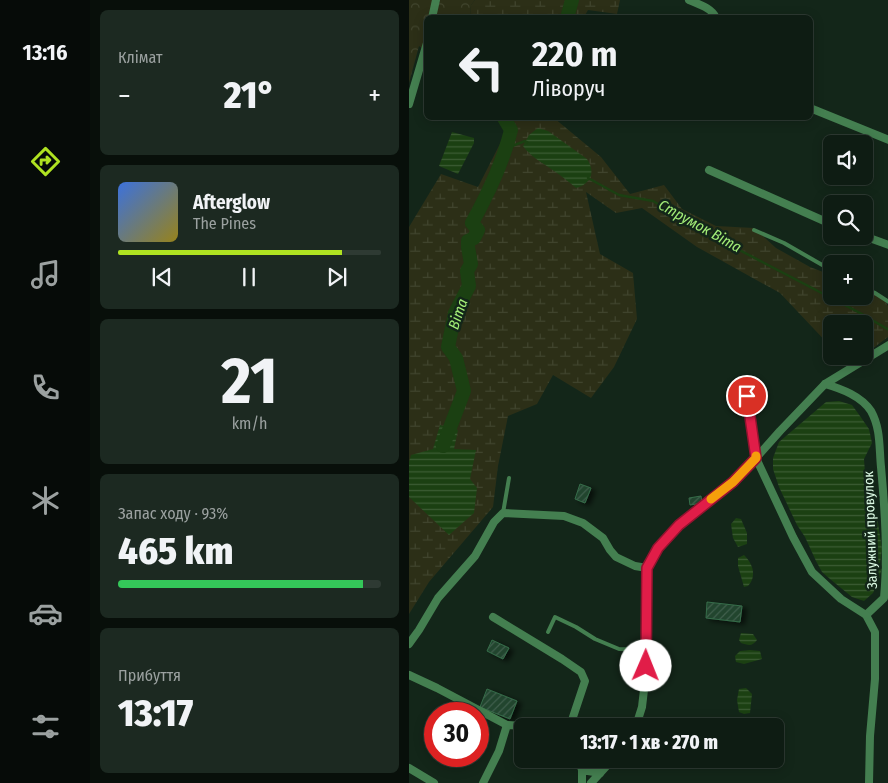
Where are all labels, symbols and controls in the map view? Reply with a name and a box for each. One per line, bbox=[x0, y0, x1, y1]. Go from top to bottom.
text: 220 m bbox=[532, 33, 618, 75]
icon: left bbox=[449, 35, 514, 100]
text: 13:16 bbox=[23, 39, 67, 66]
text: Клімат bbox=[118, 48, 163, 67]
text: 21° bbox=[224, 72, 275, 118]
text: Ліворуч bbox=[532, 75, 605, 102]
text: − bbox=[118, 79, 131, 112]
text: + bbox=[368, 79, 381, 112]
map controls bbox=[823, 135, 873, 365]
button: sound bbox=[823, 135, 873, 185]
icon: directions bbox=[28, 144, 63, 179]
text: Afterglow bbox=[193, 191, 270, 214]
button: search bbox=[823, 195, 873, 245]
water label: Струмок Віта bbox=[655, 196, 745, 256]
text: The Pines bbox=[193, 214, 256, 233]
button: + bbox=[823, 255, 873, 305]
icon: music bbox=[28, 257, 63, 292]
icon: previous bbox=[148, 263, 176, 291]
icon: pause bbox=[235, 263, 263, 291]
icon: next bbox=[323, 263, 351, 291]
water label: Віта bbox=[444, 296, 472, 332]
button: − bbox=[823, 315, 873, 365]
text: 21 bbox=[221, 342, 278, 420]
icon: phone bbox=[28, 370, 63, 405]
pin bbox=[726, 375, 768, 417]
icon: arrive bbox=[733, 382, 761, 410]
text: km/h bbox=[232, 414, 267, 433]
street label: Залужний провулок bbox=[860, 470, 881, 589]
icon: climate bbox=[28, 483, 63, 518]
text: Запас ходу · 93% bbox=[118, 504, 228, 523]
text: 465 km bbox=[118, 528, 233, 574]
icon: car bbox=[28, 596, 63, 631]
position arrow bbox=[619, 639, 671, 691]
text: Прибуття bbox=[118, 666, 181, 685]
text: 13:17 bbox=[118, 690, 193, 736]
speed limit sign: 30 bbox=[424, 702, 489, 767]
icon: filters bbox=[28, 709, 63, 744]
text: 13:17 · 1 хв · 270 m bbox=[580, 731, 718, 754]

